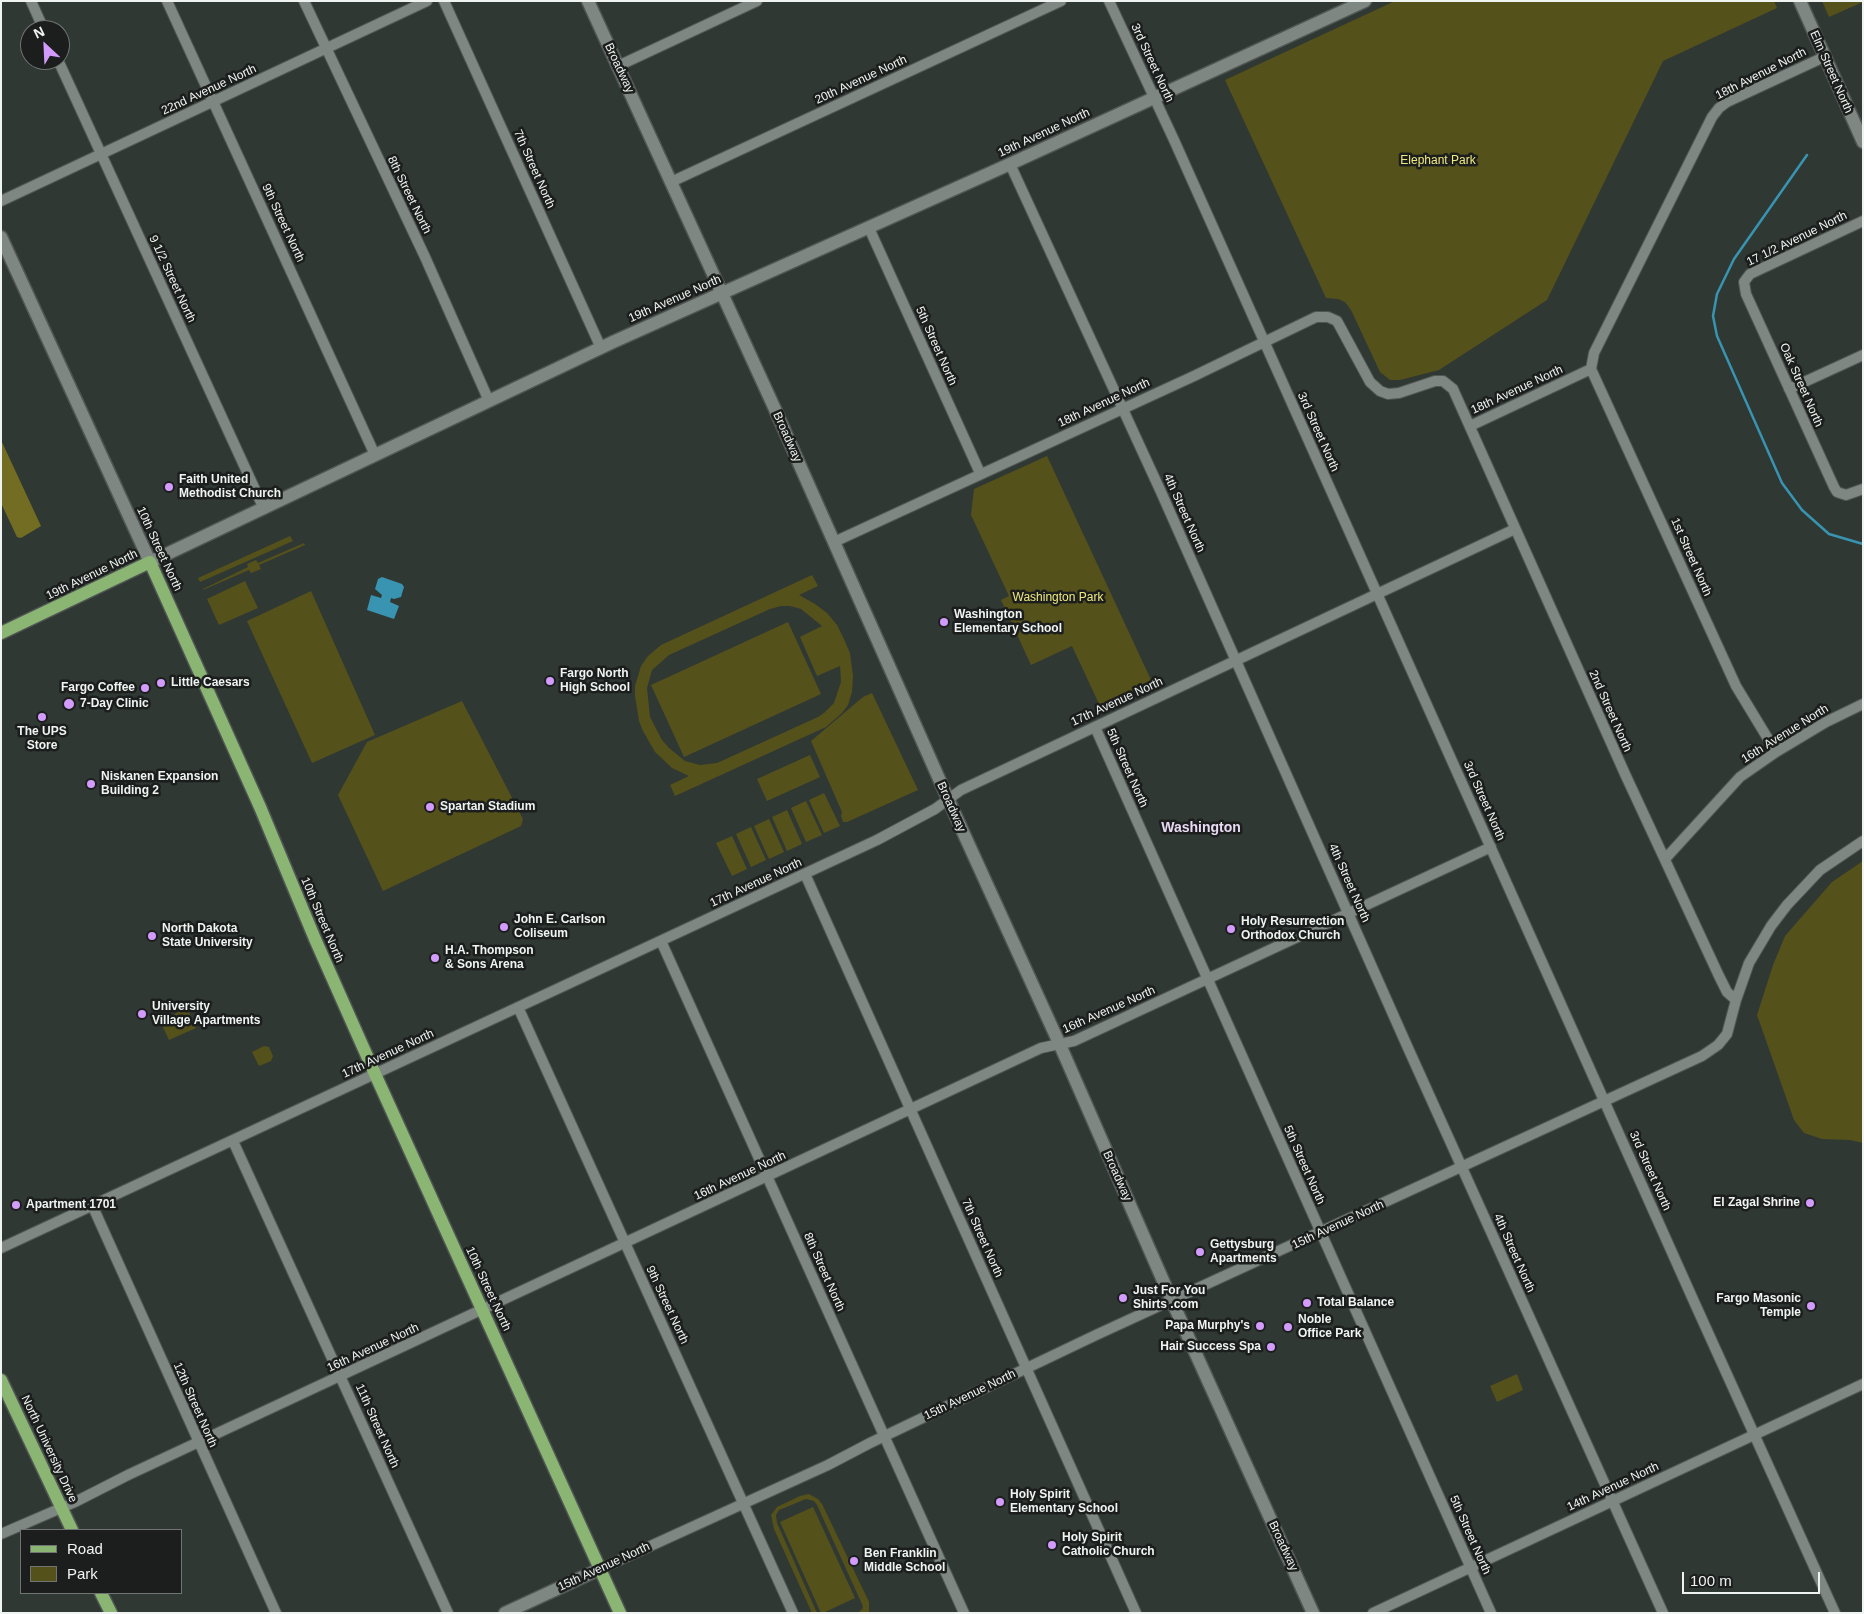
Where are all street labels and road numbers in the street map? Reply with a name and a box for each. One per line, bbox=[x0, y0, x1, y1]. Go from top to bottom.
street label: 3rd Street North bbox=[1127, 21, 1177, 105]
street label: Elm Street North bbox=[1806, 29, 1856, 115]
street label: Broadway bbox=[601, 41, 637, 95]
street label: 18th Avenue North bbox=[1713, 45, 1809, 103]
street label: 20th Avenue North bbox=[813, 52, 909, 108]
street label: 22nd Avenue North bbox=[159, 62, 259, 118]
street label: 19th Avenue North bbox=[996, 105, 1092, 161]
street label: 7th Street North bbox=[510, 127, 558, 211]
street label: 8th Street North bbox=[384, 154, 434, 236]
street label: 9th Street North bbox=[259, 182, 307, 264]
street label: 17 1/2 Avenue North bbox=[1744, 208, 1850, 270]
street label: 9 1/2 Street North bbox=[145, 233, 199, 325]
street label: 19th Avenue North bbox=[626, 272, 724, 326]
street label: 5th Street North bbox=[912, 304, 960, 388]
street label: Oak Street North bbox=[1776, 341, 1826, 429]
street label: 18th Avenue North bbox=[1469, 362, 1565, 418]
street label: 18th Avenue North bbox=[1056, 375, 1152, 431]
street label: 3rd Street North bbox=[1294, 390, 1342, 474]
street label: Broadway bbox=[770, 410, 804, 464]
street label: 4th Street North bbox=[1160, 471, 1208, 555]
street label: 10th Street North bbox=[133, 505, 185, 593]
street label: 1st Street North bbox=[1667, 516, 1715, 598]
street label: 19th Avenue North bbox=[44, 547, 140, 603]
street label: 2nd Street North bbox=[1586, 668, 1634, 754]
street label: 17th Avenue North bbox=[1069, 674, 1165, 730]
street label: 16th Avenue North bbox=[1739, 701, 1831, 767]
street label: 5th Street North bbox=[1103, 726, 1151, 810]
street label: 3rd Street North bbox=[1460, 759, 1508, 843]
street label: Broadway bbox=[934, 780, 968, 834]
street label: 4th Street North bbox=[1325, 841, 1373, 925]
street label: 17th Avenue North bbox=[708, 855, 804, 911]
street label: 10th Street North bbox=[298, 875, 346, 965]
street label: 16th Avenue North bbox=[1060, 983, 1158, 1037]
street label: 17th Avenue North bbox=[340, 1026, 436, 1082]
street label: 5th Street North bbox=[1280, 1123, 1328, 1207]
street label: 3rd Street North bbox=[1626, 1129, 1674, 1213]
street label: 16th Avenue North bbox=[692, 1148, 788, 1204]
street label: Broadway bbox=[1100, 1149, 1134, 1203]
street label: 7th Street North bbox=[958, 1196, 1006, 1280]
street label: 15th Avenue North bbox=[1290, 1197, 1386, 1253]
street label: 4th Street North bbox=[1490, 1211, 1538, 1295]
street label: 8th Street North bbox=[800, 1230, 848, 1314]
street label: 10th Street North bbox=[462, 1245, 514, 1333]
street label: 9th Street North bbox=[643, 1264, 691, 1346]
street label: 16th Avenue North bbox=[325, 1320, 421, 1376]
street label: 12th Street North bbox=[170, 1360, 220, 1450]
street label: 15th Avenue North bbox=[922, 1367, 1018, 1423]
street label: 11th Street North bbox=[352, 1382, 402, 1470]
street label: North University Drive bbox=[18, 1393, 80, 1505]
street label: 14th Avenue North bbox=[1565, 1459, 1661, 1515]
street label: 5th Street North bbox=[1446, 1493, 1494, 1577]
street label: Broadway bbox=[1265, 1519, 1301, 1573]
street label: 15th Avenue North bbox=[556, 1539, 652, 1595]

